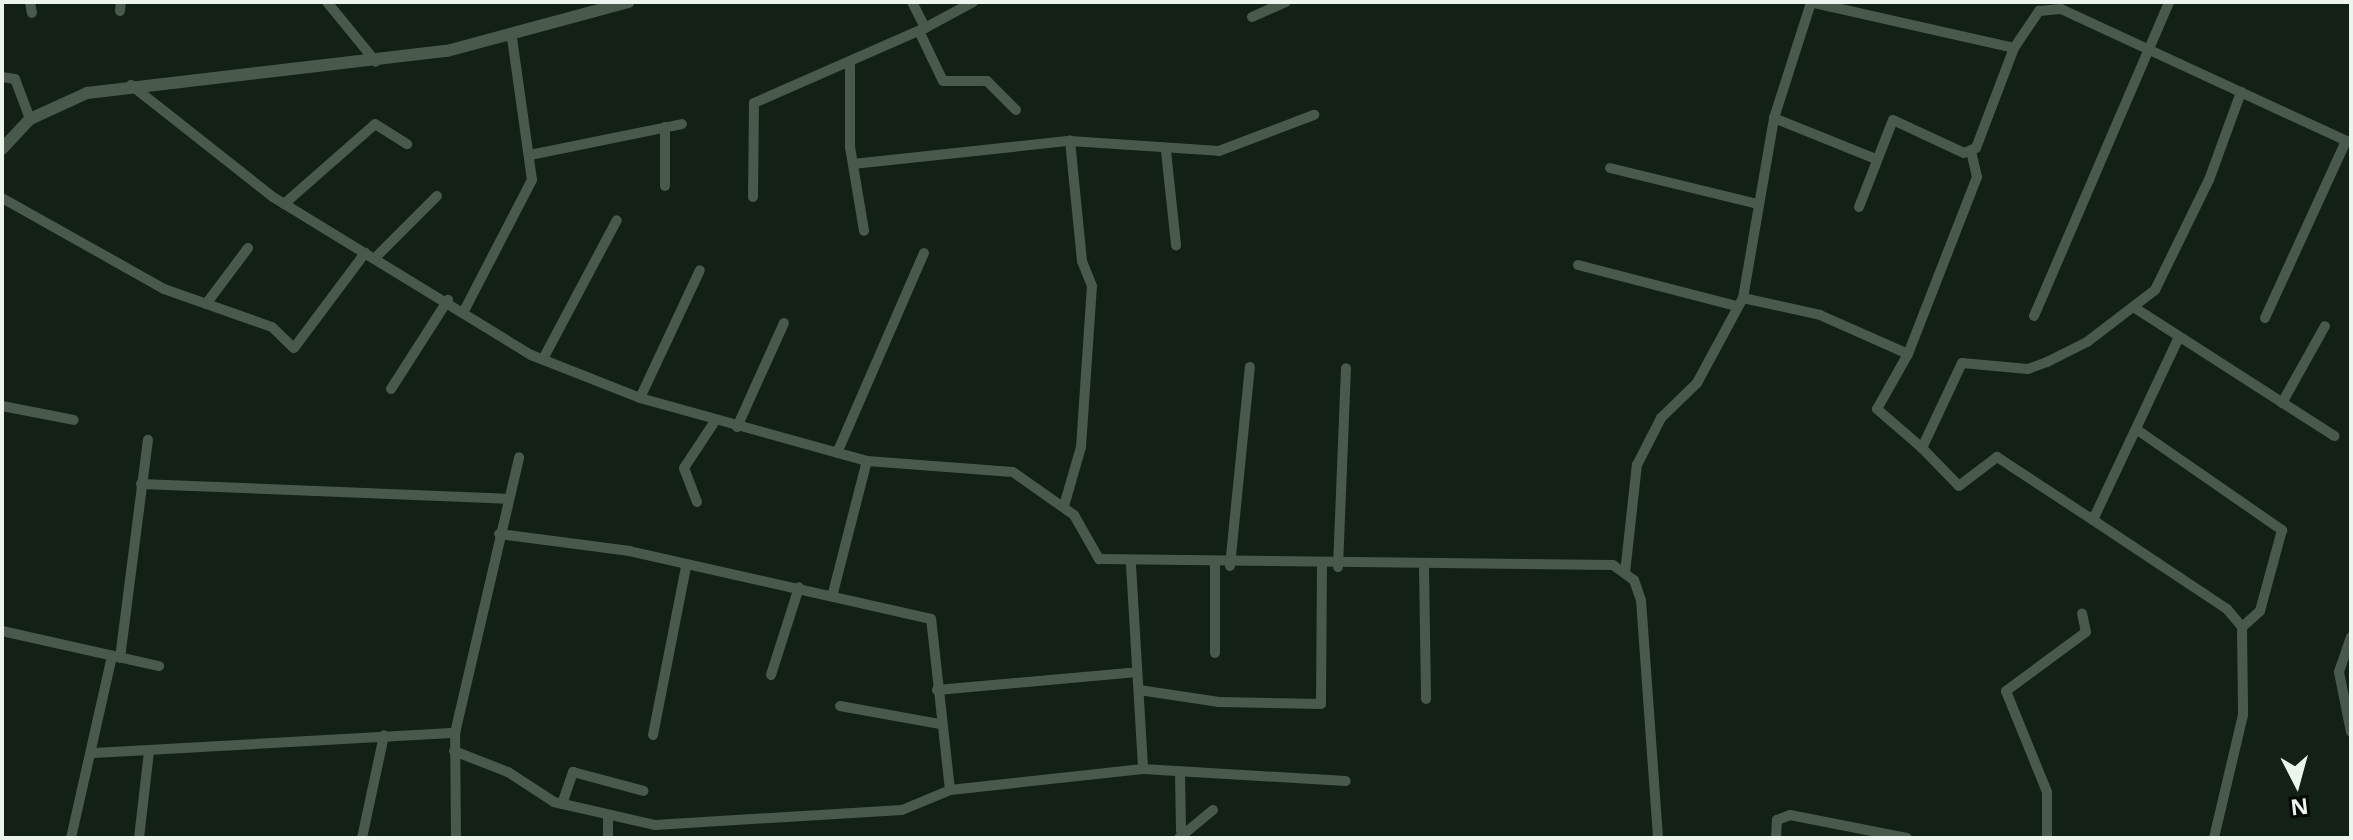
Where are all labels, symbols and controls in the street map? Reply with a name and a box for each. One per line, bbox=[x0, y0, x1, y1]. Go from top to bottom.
north arrow bbox=[2257, 744, 2337, 824]
text: N bbox=[2289, 792, 2310, 824]

